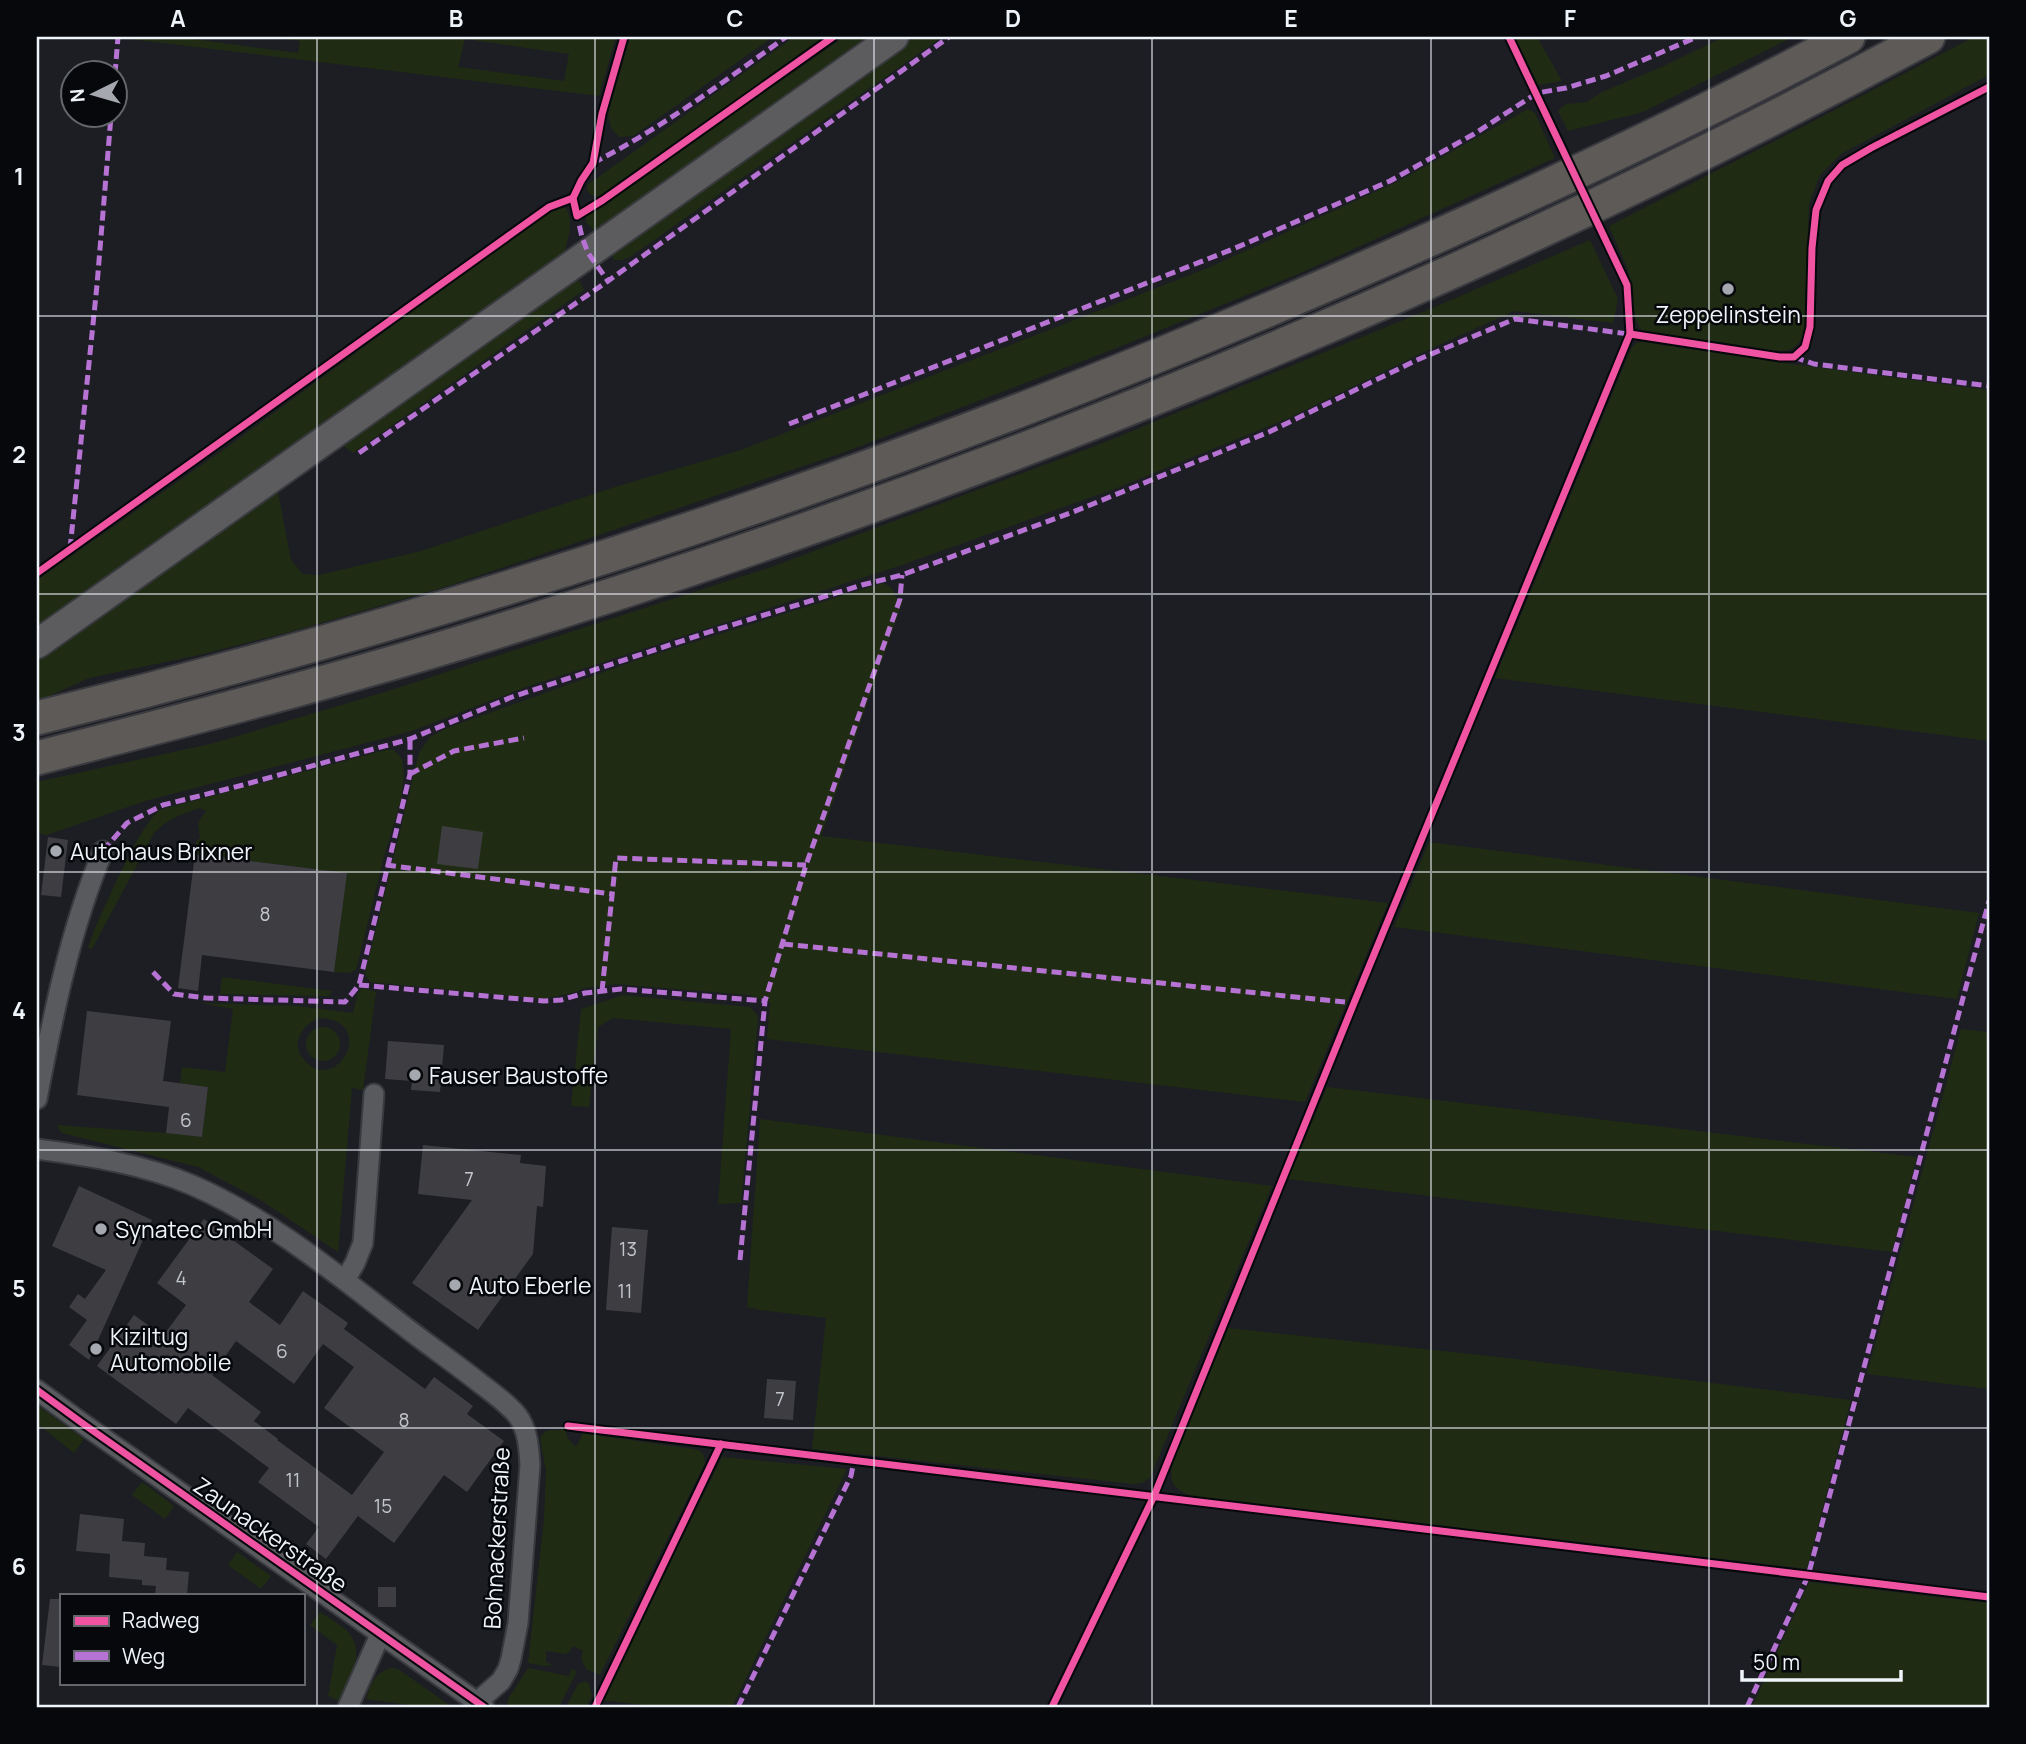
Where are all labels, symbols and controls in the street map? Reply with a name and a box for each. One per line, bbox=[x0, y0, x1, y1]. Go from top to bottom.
text: A bbox=[170, 2, 186, 34]
text: B bbox=[449, 2, 463, 34]
text: C bbox=[727, 2, 744, 34]
text: D bbox=[1005, 2, 1021, 34]
text: E bbox=[1284, 2, 1298, 34]
text: F bbox=[1564, 2, 1576, 34]
text: G bbox=[1840, 2, 1857, 34]
north arrow bbox=[60, 60, 130, 130]
text: N bbox=[64, 88, 91, 103]
text: 1 bbox=[14, 160, 24, 192]
marker: Zeppelinstein bbox=[1720, 281, 1736, 297]
place label: Zeppelinstein bbox=[1655, 298, 1801, 330]
text: 2 bbox=[12, 438, 26, 470]
text: 3 bbox=[12, 716, 26, 748]
place label: Autohaus Brixner bbox=[70, 835, 253, 867]
marker: Autohaus Brixner bbox=[48, 843, 64, 859]
house number: 8 bbox=[259, 901, 271, 927]
text: 4 bbox=[12, 994, 26, 1026]
place label: Fauser Baustoffe bbox=[429, 1059, 608, 1091]
marker: Fauser Baustoffe bbox=[407, 1067, 423, 1083]
house number: 6 bbox=[180, 1107, 192, 1133]
house number: 7 bbox=[464, 1166, 474, 1192]
place label: Synatec GmbH bbox=[115, 1213, 272, 1245]
marker: Synatec GmbH bbox=[93, 1221, 109, 1237]
house number: 13 bbox=[619, 1236, 637, 1262]
house number: 4 bbox=[175, 1265, 187, 1291]
place label: Auto Eberle bbox=[469, 1269, 591, 1301]
text: 5 bbox=[12, 1272, 26, 1304]
marker: Auto Eberle bbox=[447, 1277, 463, 1293]
house number: 11 bbox=[618, 1278, 632, 1304]
place label: Kiziltug Automobile bbox=[110, 1320, 231, 1378]
house number: 6 bbox=[276, 1338, 288, 1364]
marker: Kiziltug Automobile bbox=[88, 1341, 104, 1357]
house number: 7 bbox=[775, 1386, 785, 1412]
house number: 8 bbox=[398, 1407, 410, 1433]
street label: Bohnackerstraße bbox=[475, 1446, 517, 1630]
house number: 11 bbox=[286, 1467, 300, 1493]
street label: Zaunackerstraße bbox=[188, 1469, 354, 1599]
house number: 15 bbox=[374, 1493, 392, 1519]
text: 6 bbox=[12, 1550, 26, 1582]
legend bbox=[60, 1594, 304, 1684]
text: Radweg bbox=[122, 1606, 200, 1634]
scale bar bbox=[1742, 1639, 1902, 1683]
text: Weg bbox=[122, 1642, 165, 1670]
text: 50 m bbox=[1753, 1648, 1800, 1676]

